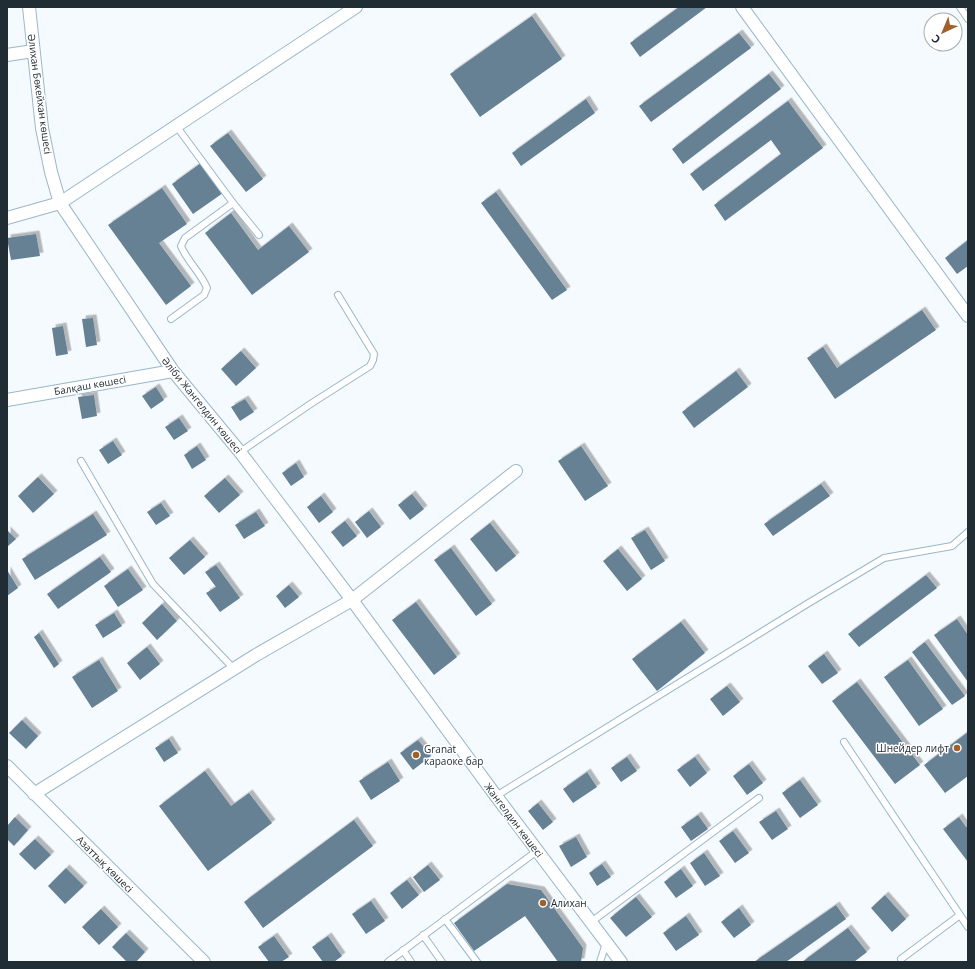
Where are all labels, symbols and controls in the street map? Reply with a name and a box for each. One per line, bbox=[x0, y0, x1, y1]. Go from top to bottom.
north arrow bbox=[923, 12, 963, 52]
text: С bbox=[928, 32, 943, 47]
street label: Әлихан Бөкейхан көшесі bbox=[25, 33, 55, 155]
street label: Әліби Жангелдин көшесі bbox=[159, 354, 245, 456]
street label: Балқаш көшесі bbox=[53, 372, 127, 398]
place label: Шнейдер лифт bbox=[876, 741, 949, 755]
place label: Granat караоке бар bbox=[424, 742, 483, 768]
marker: Шнейдер лифт bbox=[952, 743, 962, 753]
marker: Granat караоке бар bbox=[411, 750, 421, 760]
street label: Жангелдин көшесі bbox=[481, 780, 547, 860]
street label: Азаттық көшесі bbox=[74, 833, 136, 895]
place label: Алихан bbox=[551, 896, 587, 910]
marker: Алихан bbox=[538, 898, 548, 908]

